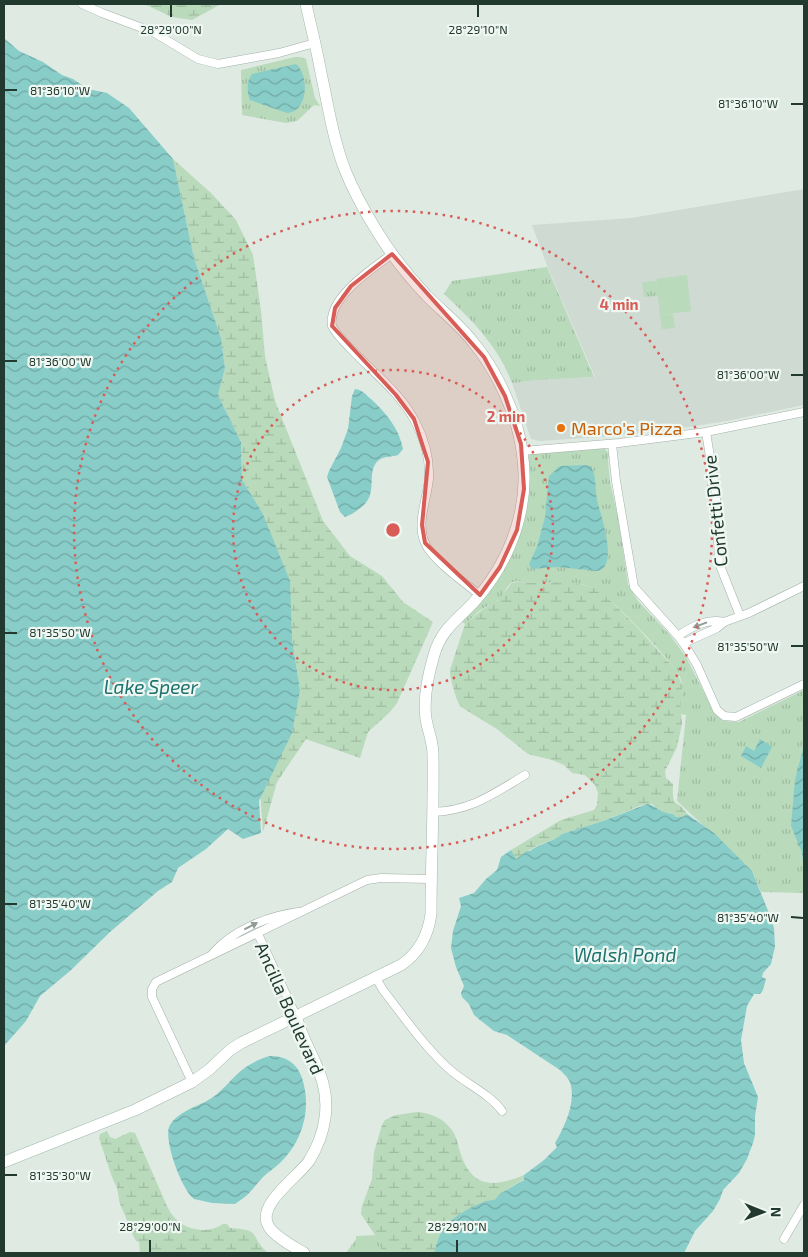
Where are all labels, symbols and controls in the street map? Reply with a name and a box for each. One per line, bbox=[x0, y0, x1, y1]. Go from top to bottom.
text: 28°29'00"N bbox=[140, 22, 202, 36]
text: 28°29'10"N bbox=[448, 22, 508, 36]
text: 81°36'10"W bbox=[30, 83, 90, 97]
text: 81°36'10"W bbox=[718, 96, 778, 110]
text: 4 min bbox=[599, 295, 639, 313]
text: 81°36'00"W bbox=[29, 354, 91, 368]
text: 81°36'00"W bbox=[717, 367, 779, 381]
text: 2 min bbox=[487, 407, 525, 425]
place label: Marco's Pizza bbox=[571, 417, 682, 439]
marker: Marco's Pizza bbox=[555, 422, 567, 434]
street label: Confetti Drive bbox=[698, 454, 732, 568]
centre of rings bbox=[384, 521, 402, 539]
one-way arrow bbox=[692, 621, 707, 629]
text: 81°35'50"W bbox=[29, 625, 91, 639]
text: 81°35'50"W bbox=[717, 639, 779, 653]
water label: Lake Speer bbox=[104, 675, 199, 698]
text: 81°35'40"W bbox=[29, 896, 91, 910]
text: 81°35'40"W bbox=[717, 910, 779, 924]
one-way arrow bbox=[244, 922, 258, 930]
street label: Ancilla Boulevard bbox=[251, 938, 329, 1078]
water label: Walsh Pond bbox=[574, 943, 676, 966]
text: 81°35'30"W bbox=[29, 1168, 91, 1182]
north arrow bbox=[738, 1187, 788, 1237]
text: N bbox=[768, 1207, 785, 1217]
text: 28°29'00"N bbox=[119, 1219, 181, 1233]
text: 28°29'10"N bbox=[427, 1219, 487, 1233]

